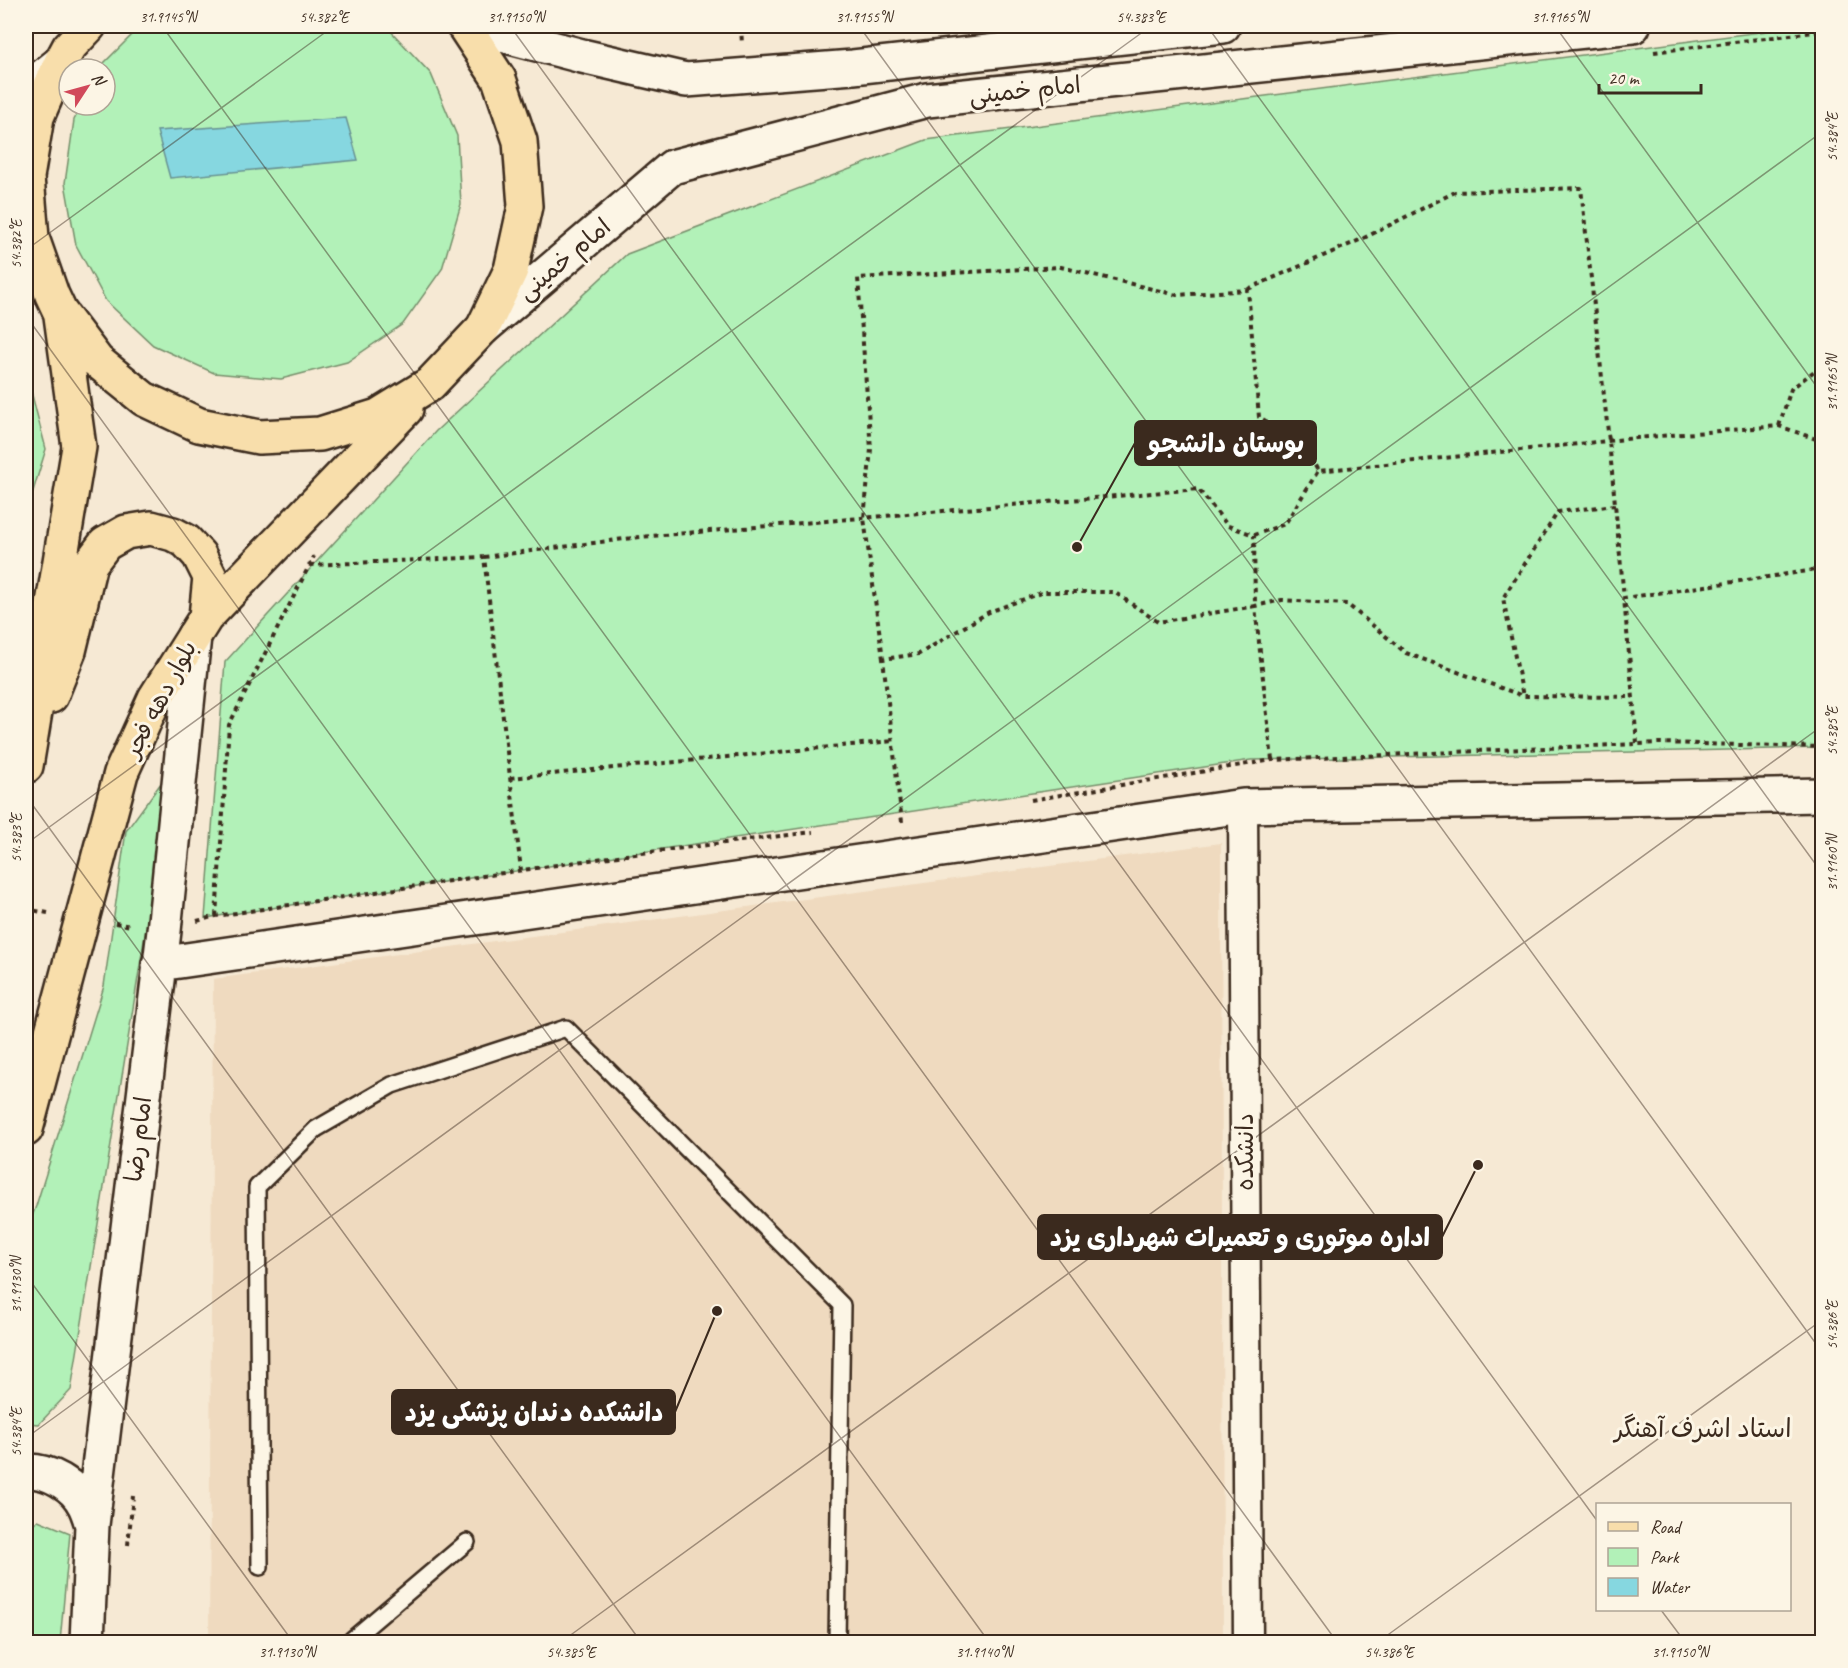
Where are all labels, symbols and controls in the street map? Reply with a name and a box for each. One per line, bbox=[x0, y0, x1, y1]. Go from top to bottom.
text: 31.9145°N bbox=[140, 8, 199, 27]
text: 54.382°E bbox=[300, 8, 351, 27]
text: 31.9150°N bbox=[488, 8, 547, 27]
text: 31.9155°N bbox=[836, 8, 895, 27]
text: 54.383°E bbox=[1117, 8, 1168, 27]
text: 31.9165°N bbox=[1532, 8, 1591, 27]
north arrow bbox=[57, 57, 117, 117]
scale bar bbox=[1599, 57, 1701, 95]
text: 20 m bbox=[1608, 67, 1641, 89]
text: N bbox=[87, 69, 111, 91]
street label: امام خمینی bbox=[968, 69, 1083, 114]
text: 54.384°E bbox=[1823, 110, 1842, 161]
street label: امام خمینی bbox=[511, 211, 619, 309]
text: 54.382°E bbox=[7, 217, 26, 268]
text: 31.9165°N bbox=[1823, 352, 1842, 411]
callout: بوستان دانشجو bbox=[1135, 421, 1316, 465]
text: بوستان دانشجو bbox=[1146, 427, 1304, 460]
street label: بلوار دهه فجر bbox=[116, 635, 203, 764]
text: 54.385°E bbox=[1823, 704, 1842, 755]
text: 54.383°E bbox=[7, 811, 26, 862]
text: 31.9160°N bbox=[1823, 832, 1842, 891]
street label: امام رضا bbox=[118, 1094, 161, 1184]
street label: دانشکده bbox=[1230, 1113, 1260, 1191]
callout: اداره موتوری و تعمیرات شهرداری یزد bbox=[1038, 1215, 1442, 1259]
text: اداره موتوری و تعمیرات شهرداری یزد bbox=[1050, 1221, 1430, 1254]
text: 31.9130°N bbox=[7, 1254, 26, 1313]
text: 54.386°E bbox=[1823, 1298, 1842, 1349]
callout: دانشکده دندان پزشکی یزد bbox=[392, 1390, 675, 1434]
text: دانشکده دندان پزشکی یزد bbox=[405, 1396, 663, 1429]
text: 54.384°E bbox=[7, 1405, 26, 1456]
district label: استاد اشرف آهنگر bbox=[1612, 1412, 1792, 1445]
legend bbox=[1596, 1503, 1791, 1611]
text: Road bbox=[1650, 1516, 1683, 1538]
text: Park bbox=[1650, 1546, 1680, 1568]
text: Water bbox=[1650, 1576, 1691, 1598]
text: 31.9130°N bbox=[259, 1643, 318, 1662]
text: 54.385°E bbox=[547, 1643, 598, 1662]
text: 31.9140°N bbox=[956, 1643, 1015, 1662]
text: 54.386°E bbox=[1365, 1643, 1416, 1662]
text: 31.9150°N bbox=[1652, 1643, 1711, 1662]

